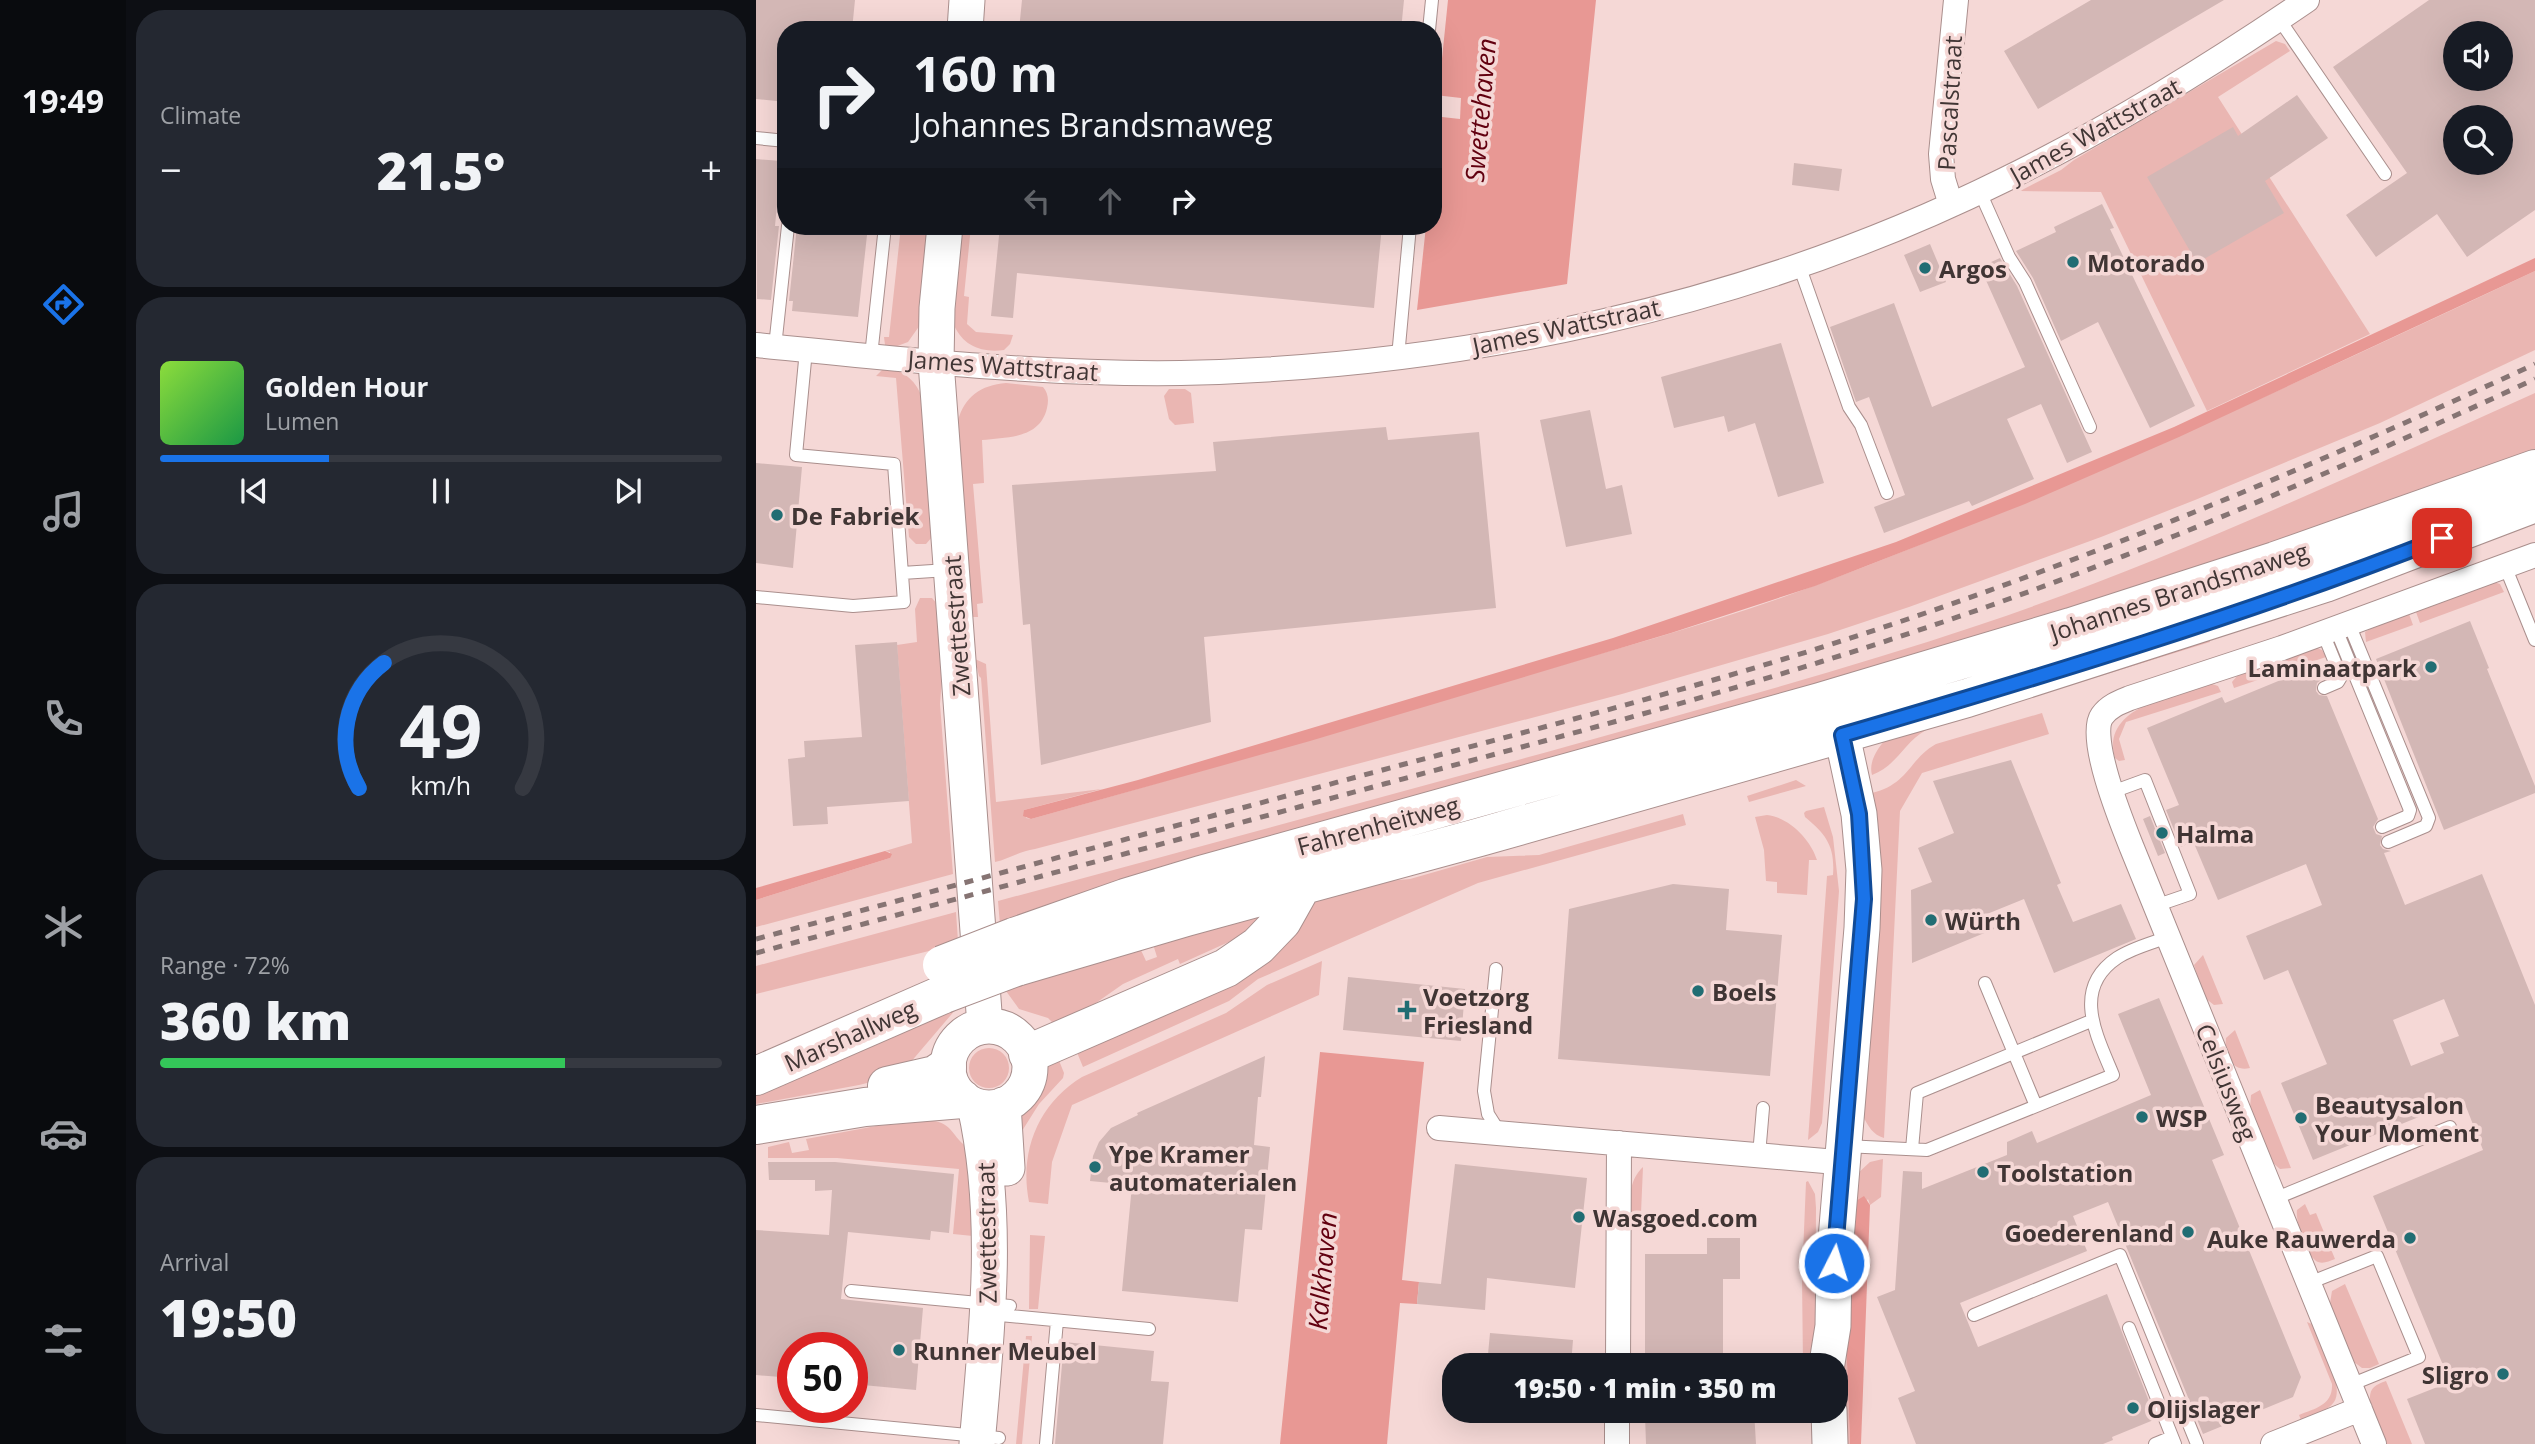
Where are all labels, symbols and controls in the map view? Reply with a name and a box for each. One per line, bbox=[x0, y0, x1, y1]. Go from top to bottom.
map controls bbox=[2443, 21, 2513, 175]
button: sound bbox=[2443, 21, 2513, 91]
street label: Pascalstraat bbox=[1929, 35, 1969, 171]
water label: Swettehaven bbox=[1456, 37, 1504, 183]
text: 160 m bbox=[913, 40, 1058, 106]
icon: right bbox=[798, 49, 889, 140]
street label: James Wattstraat bbox=[2002, 69, 2186, 192]
text: 19:49 bbox=[22, 79, 104, 122]
text: Climate bbox=[160, 99, 241, 131]
text: Johannes Brandsmaweg bbox=[913, 103, 1273, 146]
button: search bbox=[2443, 105, 2513, 175]
text: 21.5° bbox=[377, 134, 505, 205]
text: − bbox=[160, 143, 182, 195]
text: + bbox=[700, 143, 722, 195]
icon: left bbox=[1018, 182, 1056, 220]
icon: ahead bbox=[1091, 182, 1129, 220]
icon: right bbox=[1164, 182, 1202, 220]
place label: Motorado bbox=[2087, 246, 2205, 279]
place label: Argos bbox=[1939, 252, 2007, 285]
marker: Motorado bbox=[2065, 254, 2081, 270]
marker: Argos bbox=[1917, 260, 1933, 276]
icon: directions bbox=[39, 280, 88, 329]
street label: James Wattstraat bbox=[1467, 290, 1663, 362]
street label: James Wattstraat bbox=[905, 342, 1099, 388]
text: Golden Hour bbox=[265, 369, 428, 405]
text: Lumen bbox=[265, 405, 339, 437]
icon: previous bbox=[235, 472, 273, 510]
icon: pause bbox=[422, 472, 460, 510]
icon: next bbox=[609, 472, 647, 510]
icon: music bbox=[39, 487, 88, 536]
place label: De Fabriek bbox=[791, 499, 919, 532]
marker: De Fabriek bbox=[769, 507, 785, 523]
pin bbox=[2412, 508, 2472, 568]
icon: arrive bbox=[2423, 519, 2461, 557]
street label: Johannes Brandsmaweg bbox=[2044, 534, 2312, 649]
street label: Zwettestraat bbox=[935, 554, 977, 698]
place label: Laminaatpark bbox=[2247, 651, 2417, 684]
marker: Laminaatpark bbox=[2423, 659, 2439, 675]
text: 49 bbox=[399, 680, 483, 779]
icon: phone bbox=[39, 694, 88, 743]
text: km/h bbox=[411, 768, 471, 802]
street label: Fahrenheitweg bbox=[1293, 788, 1463, 862]
place label: Halma bbox=[2176, 817, 2254, 850]
marker: Halma bbox=[2154, 825, 2170, 841]
icon: climate bbox=[39, 902, 88, 951]
place label: Würth bbox=[1945, 904, 2021, 937]
marker: Würth bbox=[1923, 912, 1939, 928]
text: Range · 72% bbox=[160, 949, 290, 981]
place label: Boels bbox=[1712, 975, 1776, 1008]
place label: Voetzorg Friesland bbox=[1423, 980, 1533, 1041]
marker: Boels bbox=[1690, 983, 1706, 999]
text: 360 km bbox=[160, 984, 351, 1055]
street label: Marshallweg bbox=[779, 991, 921, 1079]
marker: Voetzorg Friesland bbox=[1397, 1000, 1417, 1020]
street label: Celsiusweg bbox=[2189, 1019, 2265, 1145]
place label: Beautysalon Your Moment bbox=[2315, 1088, 2479, 1149]
place label: WSP bbox=[2156, 1101, 2208, 1134]
icon: car bbox=[39, 1109, 88, 1158]
marker: WSP bbox=[2134, 1109, 2150, 1125]
marker: Beautysalon Your Moment bbox=[2293, 1110, 2309, 1126]
place label: Ype Kramer automaterialen bbox=[1109, 1137, 1297, 1198]
place label: Toolstation bbox=[1997, 1156, 2133, 1189]
marker: Ype Kramer automaterialen bbox=[1087, 1159, 1103, 1175]
street label: Zwettestraat bbox=[968, 1162, 1004, 1304]
marker: Toolstation bbox=[1975, 1164, 1991, 1180]
place label: Wasgoed.com bbox=[1593, 1201, 1758, 1234]
marker: Wasgoed.com bbox=[1571, 1209, 1587, 1225]
water label: Kalkhaven bbox=[1299, 1211, 1345, 1331]
place label: Goederenland bbox=[2005, 1216, 2174, 1249]
place label: Auke Rauwerda bbox=[2207, 1222, 2396, 1255]
marker: Goederenland bbox=[2180, 1224, 2196, 1240]
position arrow bbox=[1797, 1226, 1871, 1300]
marker: Auke Rauwerda bbox=[2402, 1230, 2418, 1246]
text: Arrival bbox=[160, 1246, 229, 1278]
text: 19:50 bbox=[160, 1281, 297, 1352]
icon: filters bbox=[39, 1316, 88, 1365]
speed limit sign: 50 bbox=[777, 1332, 868, 1423]
place label: Runner Meubel bbox=[913, 1334, 1097, 1367]
marker: Runner Meubel bbox=[891, 1342, 907, 1358]
place label: Sligro bbox=[2422, 1358, 2489, 1391]
marker: Sligro bbox=[2495, 1366, 2511, 1382]
text: 19:50 · 1 min · 350 m bbox=[1514, 1370, 1776, 1406]
place label: Olijslager bbox=[2147, 1392, 2261, 1425]
marker: Olijslager bbox=[2125, 1400, 2141, 1416]

